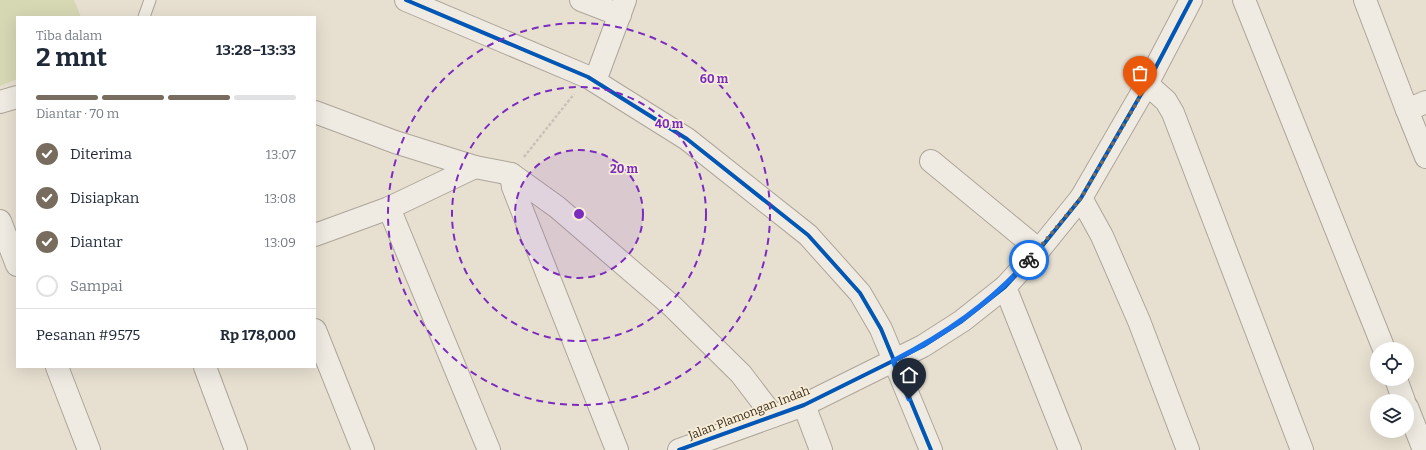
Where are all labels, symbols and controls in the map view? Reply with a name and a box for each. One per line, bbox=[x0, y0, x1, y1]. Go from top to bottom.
text: Tiba dalam bbox=[36, 28, 102, 43]
text: 13:28–13:33 bbox=[216, 41, 296, 59]
text: 2 mnt bbox=[36, 42, 107, 73]
pin bbox=[1123, 56, 1157, 97]
icon: bag bbox=[1129, 62, 1151, 84]
text: 60 m bbox=[700, 72, 729, 86]
text: Diantar · 70 m bbox=[36, 106, 119, 121]
text: 40 m bbox=[655, 117, 684, 131]
icon: check bbox=[36, 143, 58, 165]
text: Diterima bbox=[70, 145, 132, 163]
text: 13:07 bbox=[266, 147, 296, 162]
text: 20 m bbox=[610, 162, 639, 176]
icon: check bbox=[36, 187, 58, 209]
text: Disiapkan bbox=[70, 189, 139, 207]
text: 13:08 bbox=[264, 191, 296, 206]
centre of rings bbox=[572, 207, 586, 221]
icon: check bbox=[36, 231, 58, 253]
text: Diantar bbox=[70, 233, 123, 251]
text: 13:09 bbox=[265, 235, 296, 250]
courier bbox=[1009, 240, 1049, 280]
icon: bike bbox=[1018, 249, 1040, 271]
text: Sampai bbox=[70, 277, 123, 295]
text: Pesanan #9575 bbox=[36, 326, 140, 344]
text: Rp 178,000 bbox=[220, 326, 296, 344]
map controls bbox=[1370, 342, 1414, 438]
button: locate bbox=[1370, 342, 1414, 386]
pin bbox=[892, 358, 926, 399]
icon: home bbox=[898, 364, 920, 386]
street label: Jalan Plamongan Indah bbox=[685, 383, 812, 443]
button: layers bbox=[1370, 394, 1414, 438]

